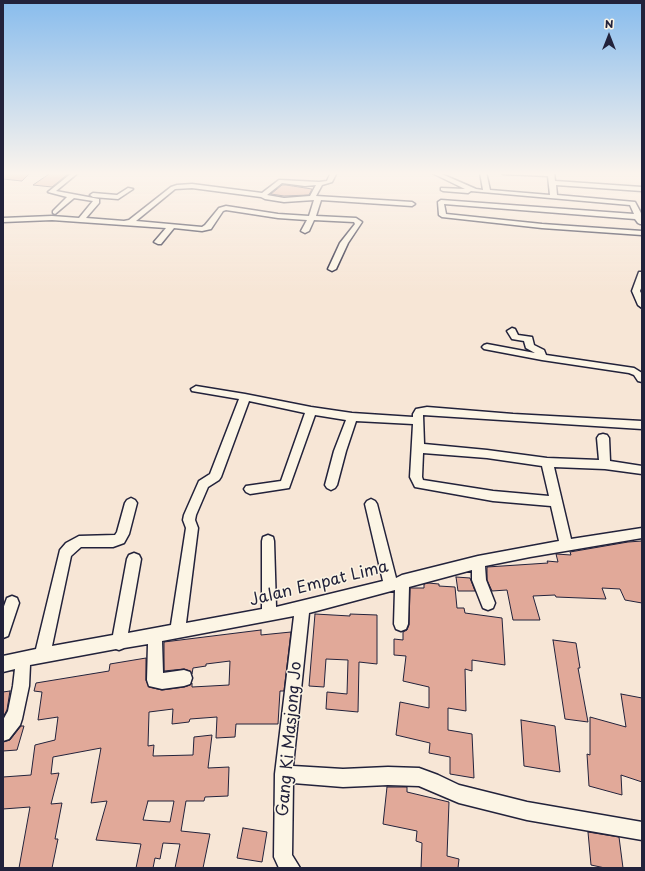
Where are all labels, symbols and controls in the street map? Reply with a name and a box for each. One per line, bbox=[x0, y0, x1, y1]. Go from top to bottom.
text: N bbox=[605, 15, 613, 32]
north arrow bbox=[589, 16, 629, 56]
street label: Jalan Empat Lima bbox=[248, 557, 390, 611]
street label: Gang Ki Masjong Jo bbox=[274, 661, 306, 817]

